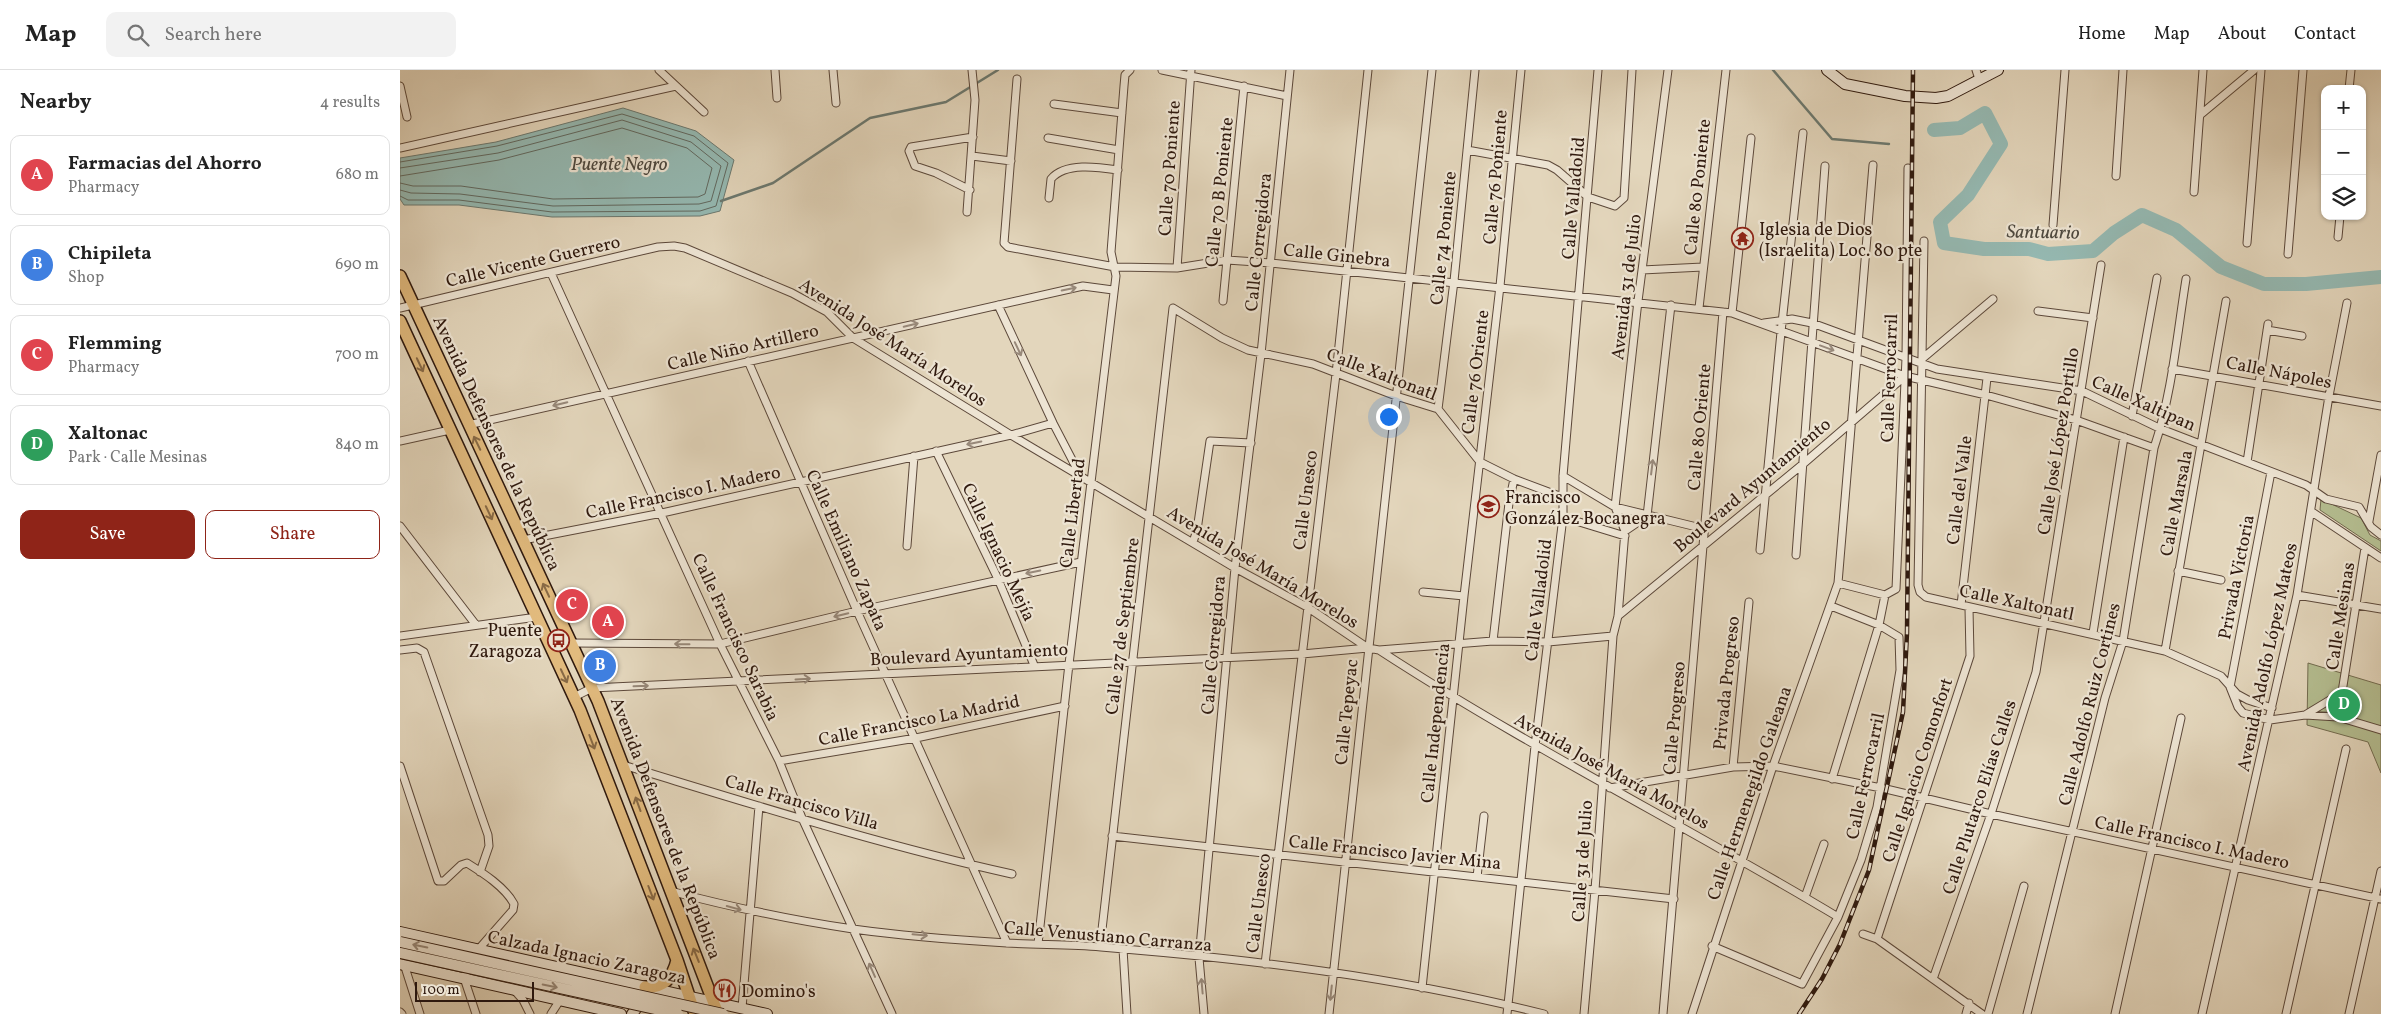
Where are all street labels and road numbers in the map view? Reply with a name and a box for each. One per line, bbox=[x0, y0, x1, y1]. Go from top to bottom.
street label: Calle 70 Poniente bbox=[1153, 99, 1188, 237]
street label: Calle 76 Poniente bbox=[1478, 109, 1515, 245]
street label: Calle 70 B Poniente bbox=[1200, 116, 1241, 268]
street label: Calle 80 Poniente bbox=[1679, 118, 1718, 257]
street label: Calle Valladolid bbox=[1557, 136, 1592, 260]
street label: Calle 74 Poniente bbox=[1425, 170, 1464, 306]
street label: Calle Corregidora bbox=[1240, 171, 1279, 313]
street label: Avenida 31 de Julio bbox=[1606, 213, 1649, 362]
street label: Calle Vicente Guerrero bbox=[444, 230, 623, 295]
street label: Calle Ginebra bbox=[1282, 238, 1392, 275]
street label: Avenida José María Morelos bbox=[793, 273, 991, 414]
street label: Calle 76 Oriente bbox=[1456, 309, 1497, 436]
street label: Avenida Defensores de la República bbox=[425, 312, 566, 575]
street label: Calle Ferrocarril bbox=[1876, 313, 1905, 443]
street label: Calle Niño Artillero bbox=[665, 319, 822, 378]
street label: Calle Xaltonatl bbox=[1322, 343, 1440, 408]
street label: Calle José López Portillo bbox=[2032, 346, 2087, 537]
street label: Calle Nápoles bbox=[2224, 351, 2334, 396]
street label: Calle 80 Oriente bbox=[1682, 363, 1718, 492]
street label: Calle Xaltipan bbox=[2087, 370, 2200, 439]
street label: Boulevard Ayuntamiento bbox=[1669, 413, 1837, 559]
street label: Calle del Valle bbox=[1941, 434, 1980, 546]
street label: Calle Marsala bbox=[2155, 448, 2200, 559]
street label: Calle Unesco bbox=[1288, 449, 1325, 552]
street label: Calle Libertad bbox=[1054, 457, 1093, 570]
street label: Calle Francisco I. Madero bbox=[584, 461, 783, 526]
street label: Calle Emiliano Zapata bbox=[799, 466, 892, 635]
street label: Calle Ignacio Mejía bbox=[955, 479, 1041, 626]
street label: Avenida José María Morelos bbox=[1162, 501, 1363, 636]
street label: Privada Victoria bbox=[2213, 513, 2262, 642]
street label: Calle 27 de Septiembre bbox=[1100, 536, 1147, 716]
street label: Calle Valladolid bbox=[1520, 538, 1559, 663]
street label: Avenida Adolfo López Mateos bbox=[2232, 541, 2305, 774]
street label: Calle Francisco Sarabia bbox=[685, 550, 785, 726]
street label: Calle Mesinas bbox=[2321, 560, 2362, 672]
street label: Calle Corregidora bbox=[1196, 575, 1233, 716]
street label: Calle Xaltonatl bbox=[1957, 579, 2076, 628]
street label: Calle Adolfo Ruiz Cortines bbox=[2053, 600, 2128, 808]
street label: Privada Progreso bbox=[1708, 615, 1747, 751]
street label: Boulevard Ayuntamiento bbox=[869, 638, 1069, 673]
street label: Calle Independencia bbox=[1416, 642, 1457, 804]
street label: Calle Tepeyac bbox=[1330, 658, 1365, 766]
street label: Calle Progreso bbox=[1658, 660, 1693, 776]
street label: Calle Ignacio Comonfort bbox=[1877, 675, 1960, 866]
street label: Calle Hermenegildo Galeana bbox=[1702, 683, 1799, 904]
street label: Calle Francisco La Madrid bbox=[817, 690, 1022, 753]
street label: Avenida Defensores de la República bbox=[603, 694, 726, 963]
street label: Calle Plutarco Elías Calles bbox=[1937, 697, 2024, 898]
street label: Avenida José María Morelos bbox=[1509, 708, 1713, 836]
street label: Calle Ferrocarril bbox=[1841, 711, 1892, 842]
street label: Calle Francisco Villa bbox=[722, 770, 881, 837]
street label: Calle 31 de Julio bbox=[1567, 799, 1600, 923]
street label: Calle Francisco I. Madero bbox=[2092, 811, 2291, 876]
street label: Calle Francisco Javier Mina bbox=[1287, 830, 1502, 877]
street label: Calle Unesco bbox=[1241, 852, 1278, 955]
street label: Calle Venustiano Carranza bbox=[1003, 916, 1213, 959]
street label: Calzada Ignacio Zaragoza bbox=[485, 925, 688, 992]

